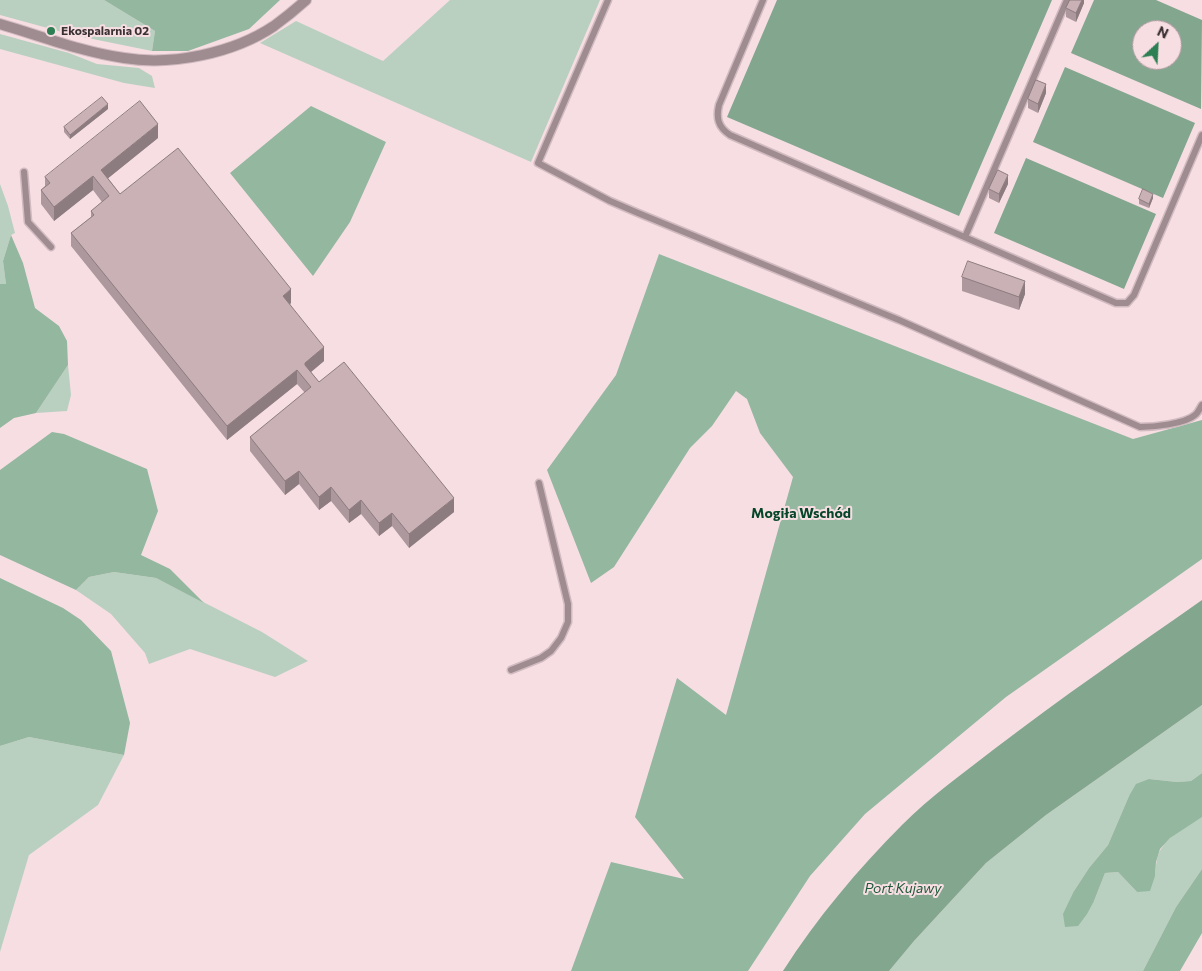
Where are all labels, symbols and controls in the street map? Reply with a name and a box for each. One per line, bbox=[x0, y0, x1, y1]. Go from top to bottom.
north arrow bbox=[1132, 20, 1182, 70]
text: N bbox=[1155, 22, 1171, 42]
place label: Ekospalarnia 02 bbox=[61, 24, 149, 38]
marker: Ekospalarnia 02 bbox=[45, 25, 57, 37]
district label: Mogiła Wschód bbox=[751, 505, 851, 521]
water label: Port Kujawy bbox=[864, 880, 942, 896]

